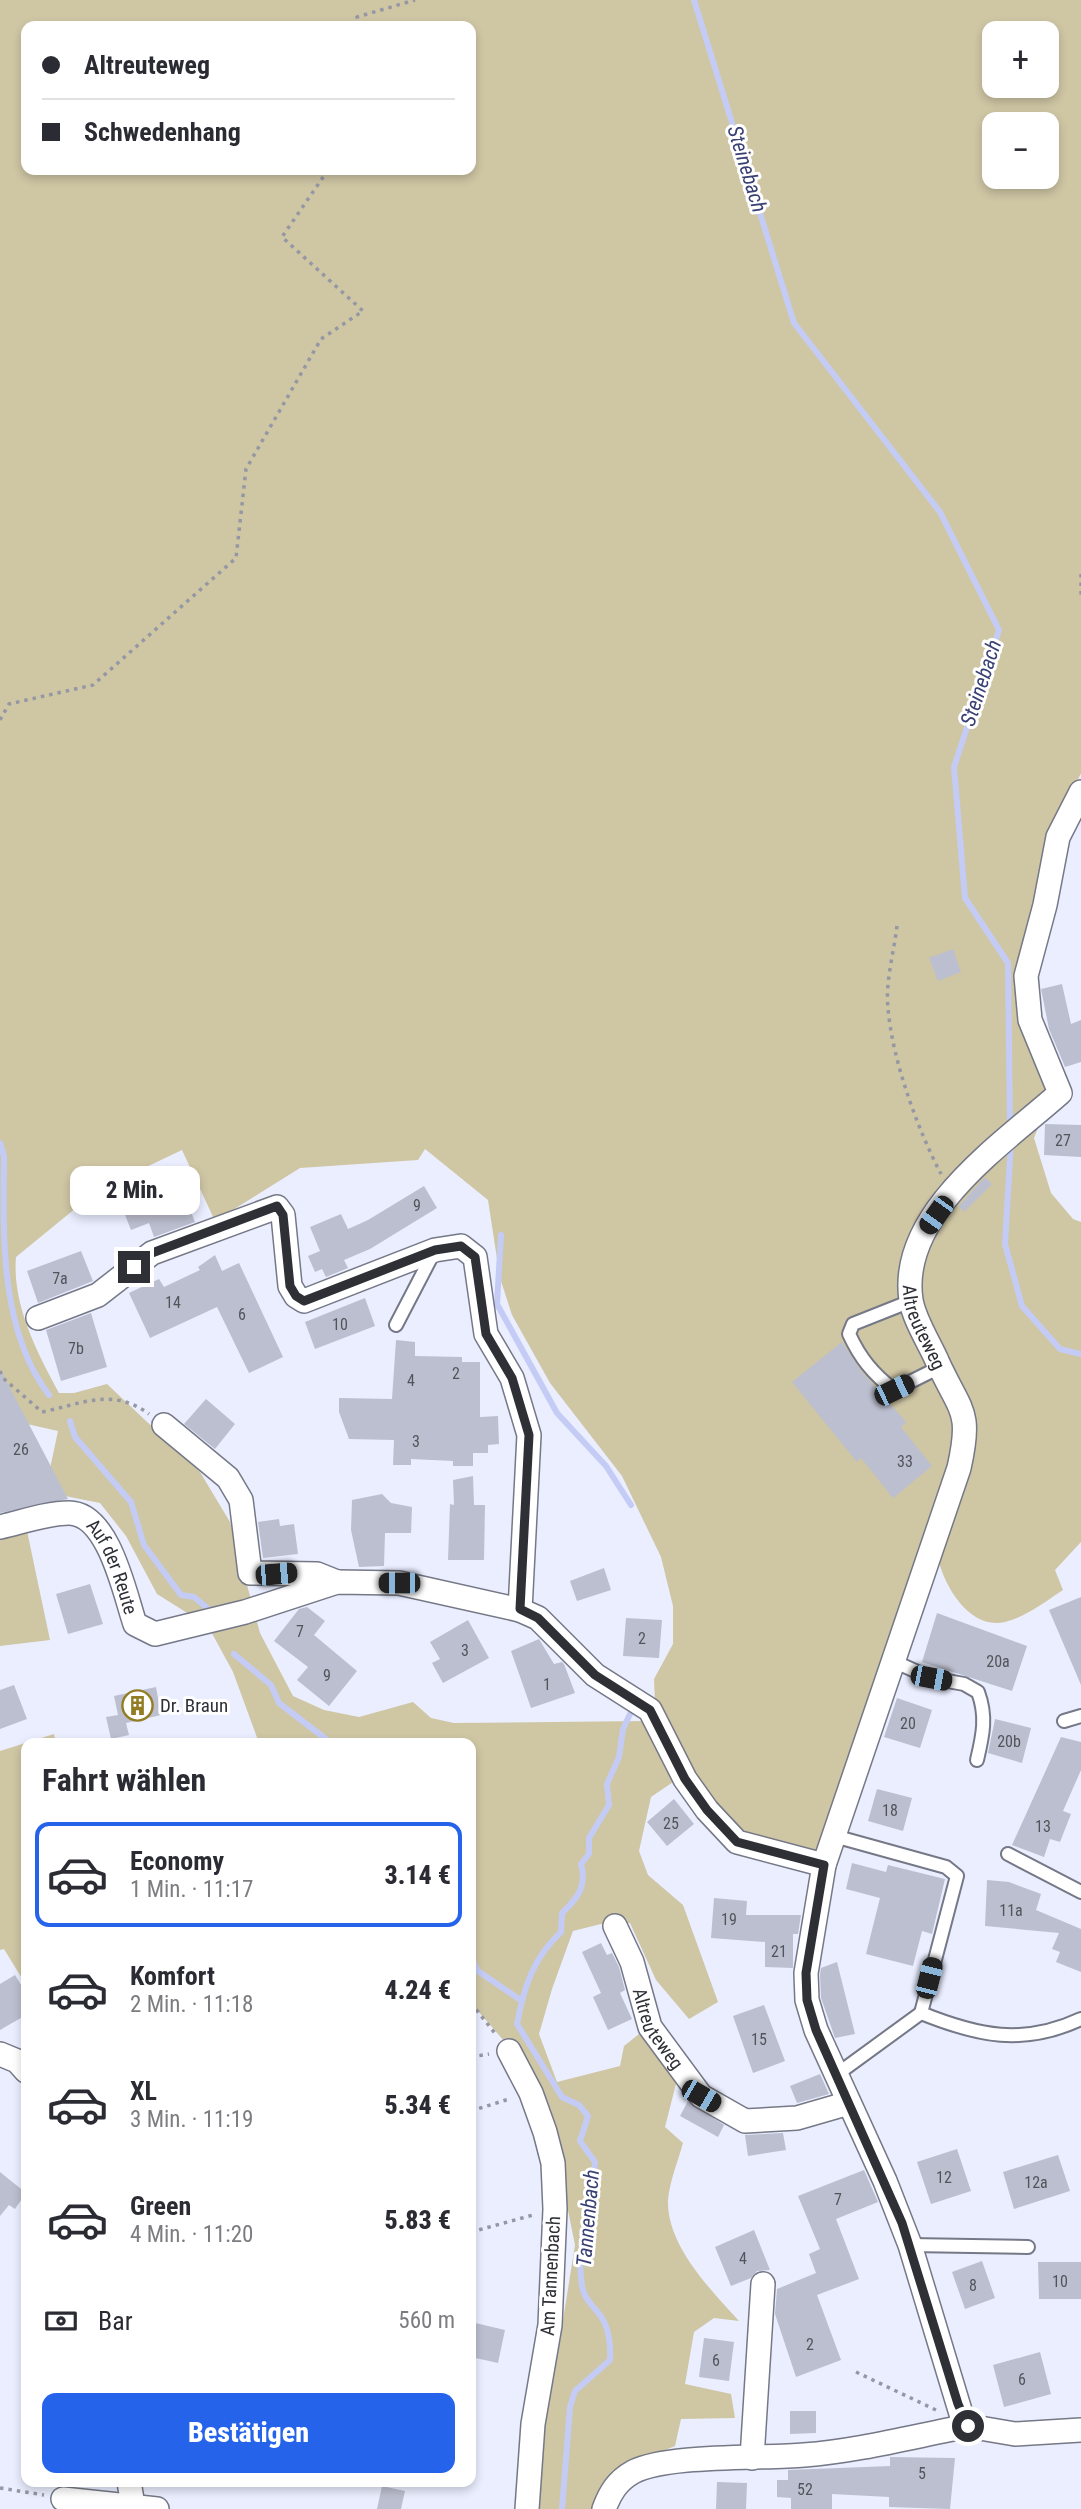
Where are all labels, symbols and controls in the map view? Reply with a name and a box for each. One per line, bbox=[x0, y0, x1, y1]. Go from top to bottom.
map controls bbox=[982, 21, 1059, 189]
button: + bbox=[982, 21, 1059, 98]
text: Altreuteweg bbox=[84, 50, 210, 80]
button: − bbox=[982, 112, 1059, 189]
text: Schwedenhang bbox=[84, 117, 241, 147]
water label: Steinebach bbox=[722, 123, 772, 215]
water label: Steinebach bbox=[956, 637, 1006, 729]
house number: 27 bbox=[1055, 1131, 1071, 1150]
callout: 2 Min. bbox=[69, 1166, 199, 1214]
text: 2 Min. bbox=[106, 1177, 164, 1204]
car bbox=[916, 1192, 957, 1238]
house number: 9 bbox=[413, 1196, 421, 1215]
route end bbox=[118, 1251, 150, 1283]
house number: 7a bbox=[52, 1269, 68, 1288]
street label: Altreuteweg bbox=[898, 1284, 950, 1373]
house number: 14 bbox=[165, 1293, 181, 1312]
house number: 6 bbox=[238, 1305, 246, 1324]
house number: 10 bbox=[332, 1315, 348, 1334]
house number: 7b bbox=[68, 1339, 84, 1358]
house number: 2 bbox=[452, 1364, 460, 1383]
house number: 4 bbox=[407, 1371, 415, 1390]
car bbox=[871, 1371, 918, 1409]
house number: 3 bbox=[412, 1432, 420, 1451]
house number: 26 bbox=[13, 1440, 29, 1459]
house number: 33 bbox=[897, 1452, 913, 1471]
street label: Auf der Reute bbox=[82, 1514, 142, 1617]
car bbox=[255, 1562, 298, 1586]
car bbox=[379, 1573, 421, 1594]
house number: 7 bbox=[296, 1622, 304, 1641]
house number: 2 bbox=[638, 1629, 646, 1648]
house number: 3 bbox=[461, 1641, 469, 1660]
house number: 20a bbox=[986, 1652, 1010, 1671]
car bbox=[909, 1664, 954, 1692]
house number: 9 bbox=[323, 1666, 331, 1685]
house number: 1 bbox=[543, 1675, 551, 1694]
building icon: Dr. Braun bbox=[120, 1688, 154, 1722]
place label: Dr. Braun bbox=[160, 1694, 228, 1717]
house number: 20 bbox=[900, 1714, 916, 1733]
house number: 20b bbox=[997, 1732, 1021, 1751]
text: Fahrt wählen bbox=[42, 1761, 206, 1799]
house number: 18 bbox=[882, 1801, 898, 1820]
house number: 25 bbox=[663, 1814, 679, 1833]
house number: 13 bbox=[1035, 1817, 1051, 1836]
icon: car bbox=[46, 1843, 109, 1906]
text: Economy bbox=[130, 1846, 224, 1876]
text: 3.14 € bbox=[384, 1860, 451, 1890]
text: 1 Min. · 11:17 bbox=[130, 1876, 253, 1903]
house number: 11a bbox=[999, 1901, 1023, 1920]
house number: 19 bbox=[721, 1910, 737, 1929]
house number: 21 bbox=[771, 1942, 787, 1961]
car bbox=[914, 1955, 945, 2001]
icon: car bbox=[46, 1958, 109, 2021]
text: Komfort bbox=[130, 1961, 215, 1991]
text: 4.24 € bbox=[384, 1975, 451, 2005]
street label: Altreuteweg bbox=[628, 1985, 688, 2074]
text: 2 Min. · 11:18 bbox=[130, 1991, 253, 2018]
house number: 15 bbox=[751, 2030, 767, 2049]
icon: car bbox=[46, 2073, 109, 2136]
text: XL bbox=[130, 2076, 157, 2106]
car bbox=[678, 2076, 725, 2116]
text: 5.34 € bbox=[384, 2090, 451, 2120]
text: 3 Min. · 11:19 bbox=[130, 2106, 253, 2133]
water label: Tannenbach bbox=[572, 2168, 604, 2268]
house number: 12 bbox=[936, 2168, 952, 2187]
house number: 12a bbox=[1024, 2173, 1048, 2192]
icon: car bbox=[46, 2188, 109, 2251]
house number: 7 bbox=[834, 2190, 842, 2209]
text: Green bbox=[130, 2191, 191, 2221]
text: 5.83 € bbox=[384, 2205, 451, 2235]
street label: Am Tannenbach bbox=[536, 2215, 565, 2337]
text: 4 Min. · 11:20 bbox=[130, 2221, 253, 2248]
house number: 4 bbox=[739, 2249, 747, 2268]
house number: 10 bbox=[1052, 2272, 1068, 2291]
house number: 8 bbox=[969, 2276, 977, 2295]
icon: cash bbox=[42, 2302, 80, 2340]
text: Bar bbox=[98, 2306, 133, 2336]
text: 560 m bbox=[398, 2307, 455, 2334]
house number: 2 bbox=[806, 2335, 814, 2354]
house number: 6 bbox=[712, 2351, 720, 2370]
house number: 6 bbox=[1018, 2370, 1026, 2389]
button: Bestätigen bbox=[42, 2393, 455, 2473]
route start bbox=[952, 2410, 984, 2442]
house number: 5 bbox=[918, 2464, 926, 2483]
house number: 52 bbox=[797, 2480, 813, 2499]

